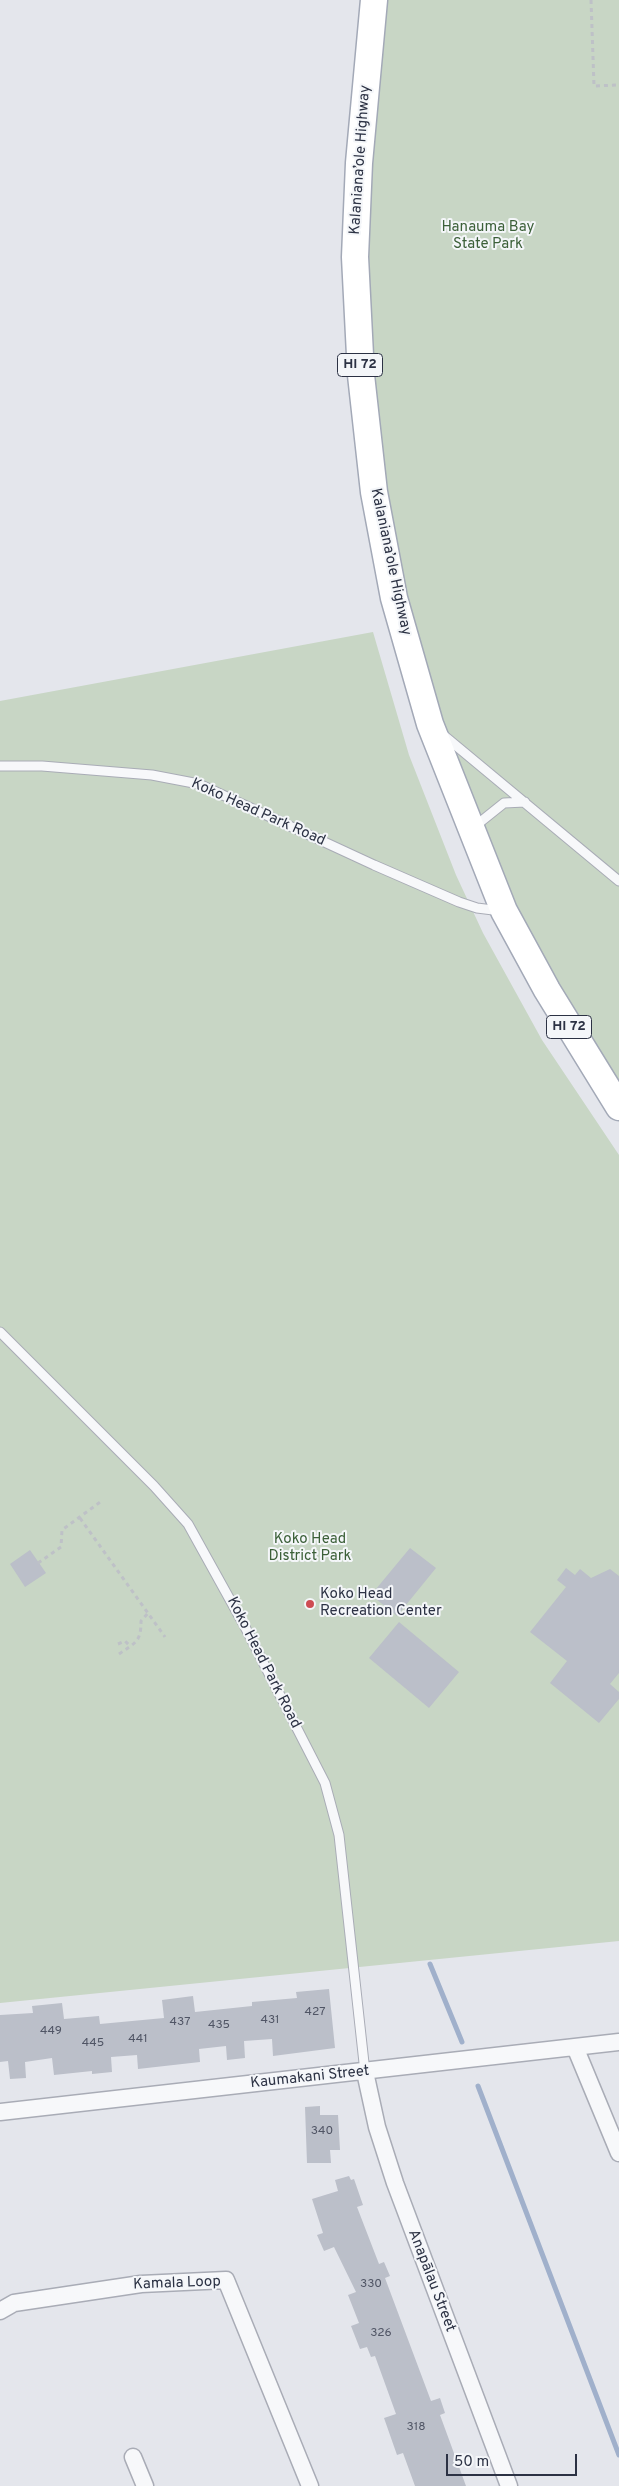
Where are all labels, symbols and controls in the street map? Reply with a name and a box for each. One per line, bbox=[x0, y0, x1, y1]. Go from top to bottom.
street label: Kalaniana’ole Highway bbox=[347, 85, 375, 235]
park label: Hanauma Bay State Park bbox=[441, 219, 535, 254]
road number: HI 72 bbox=[338, 354, 382, 376]
street label: Kalaniana’ole Highway bbox=[366, 487, 414, 637]
street label: Koko Head Park Road bbox=[188, 775, 328, 851]
road number: HI 72 bbox=[546, 1016, 592, 1038]
park label: Koko Head District Park bbox=[268, 1531, 352, 1566]
place label: Koko Head Recreation Center bbox=[320, 1586, 442, 1621]
street label: Koko Head Park Road bbox=[222, 1594, 304, 1732]
marker: Koko Head Recreation Center bbox=[304, 1598, 316, 1610]
house number: 427 bbox=[305, 2006, 325, 2020]
house number: 431 bbox=[260, 2014, 280, 2028]
house number: 437 bbox=[170, 2016, 190, 2030]
house number: 435 bbox=[208, 2019, 230, 2033]
house number: 449 bbox=[40, 2025, 62, 2039]
house number: 441 bbox=[128, 2033, 148, 2047]
house number: 445 bbox=[82, 2037, 104, 2051]
street label: Kaumakani Street bbox=[250, 2063, 370, 2093]
house number: 340 bbox=[311, 2125, 333, 2139]
street label: Anapālau Street bbox=[403, 2227, 459, 2335]
street label: Kamala Loop bbox=[133, 2273, 221, 2295]
house number: 330 bbox=[360, 2278, 382, 2292]
house number: 326 bbox=[370, 2327, 392, 2341]
house number: 318 bbox=[406, 2421, 426, 2435]
scale bar bbox=[449, 2444, 580, 2476]
text: 50 m bbox=[454, 2453, 489, 2472]

